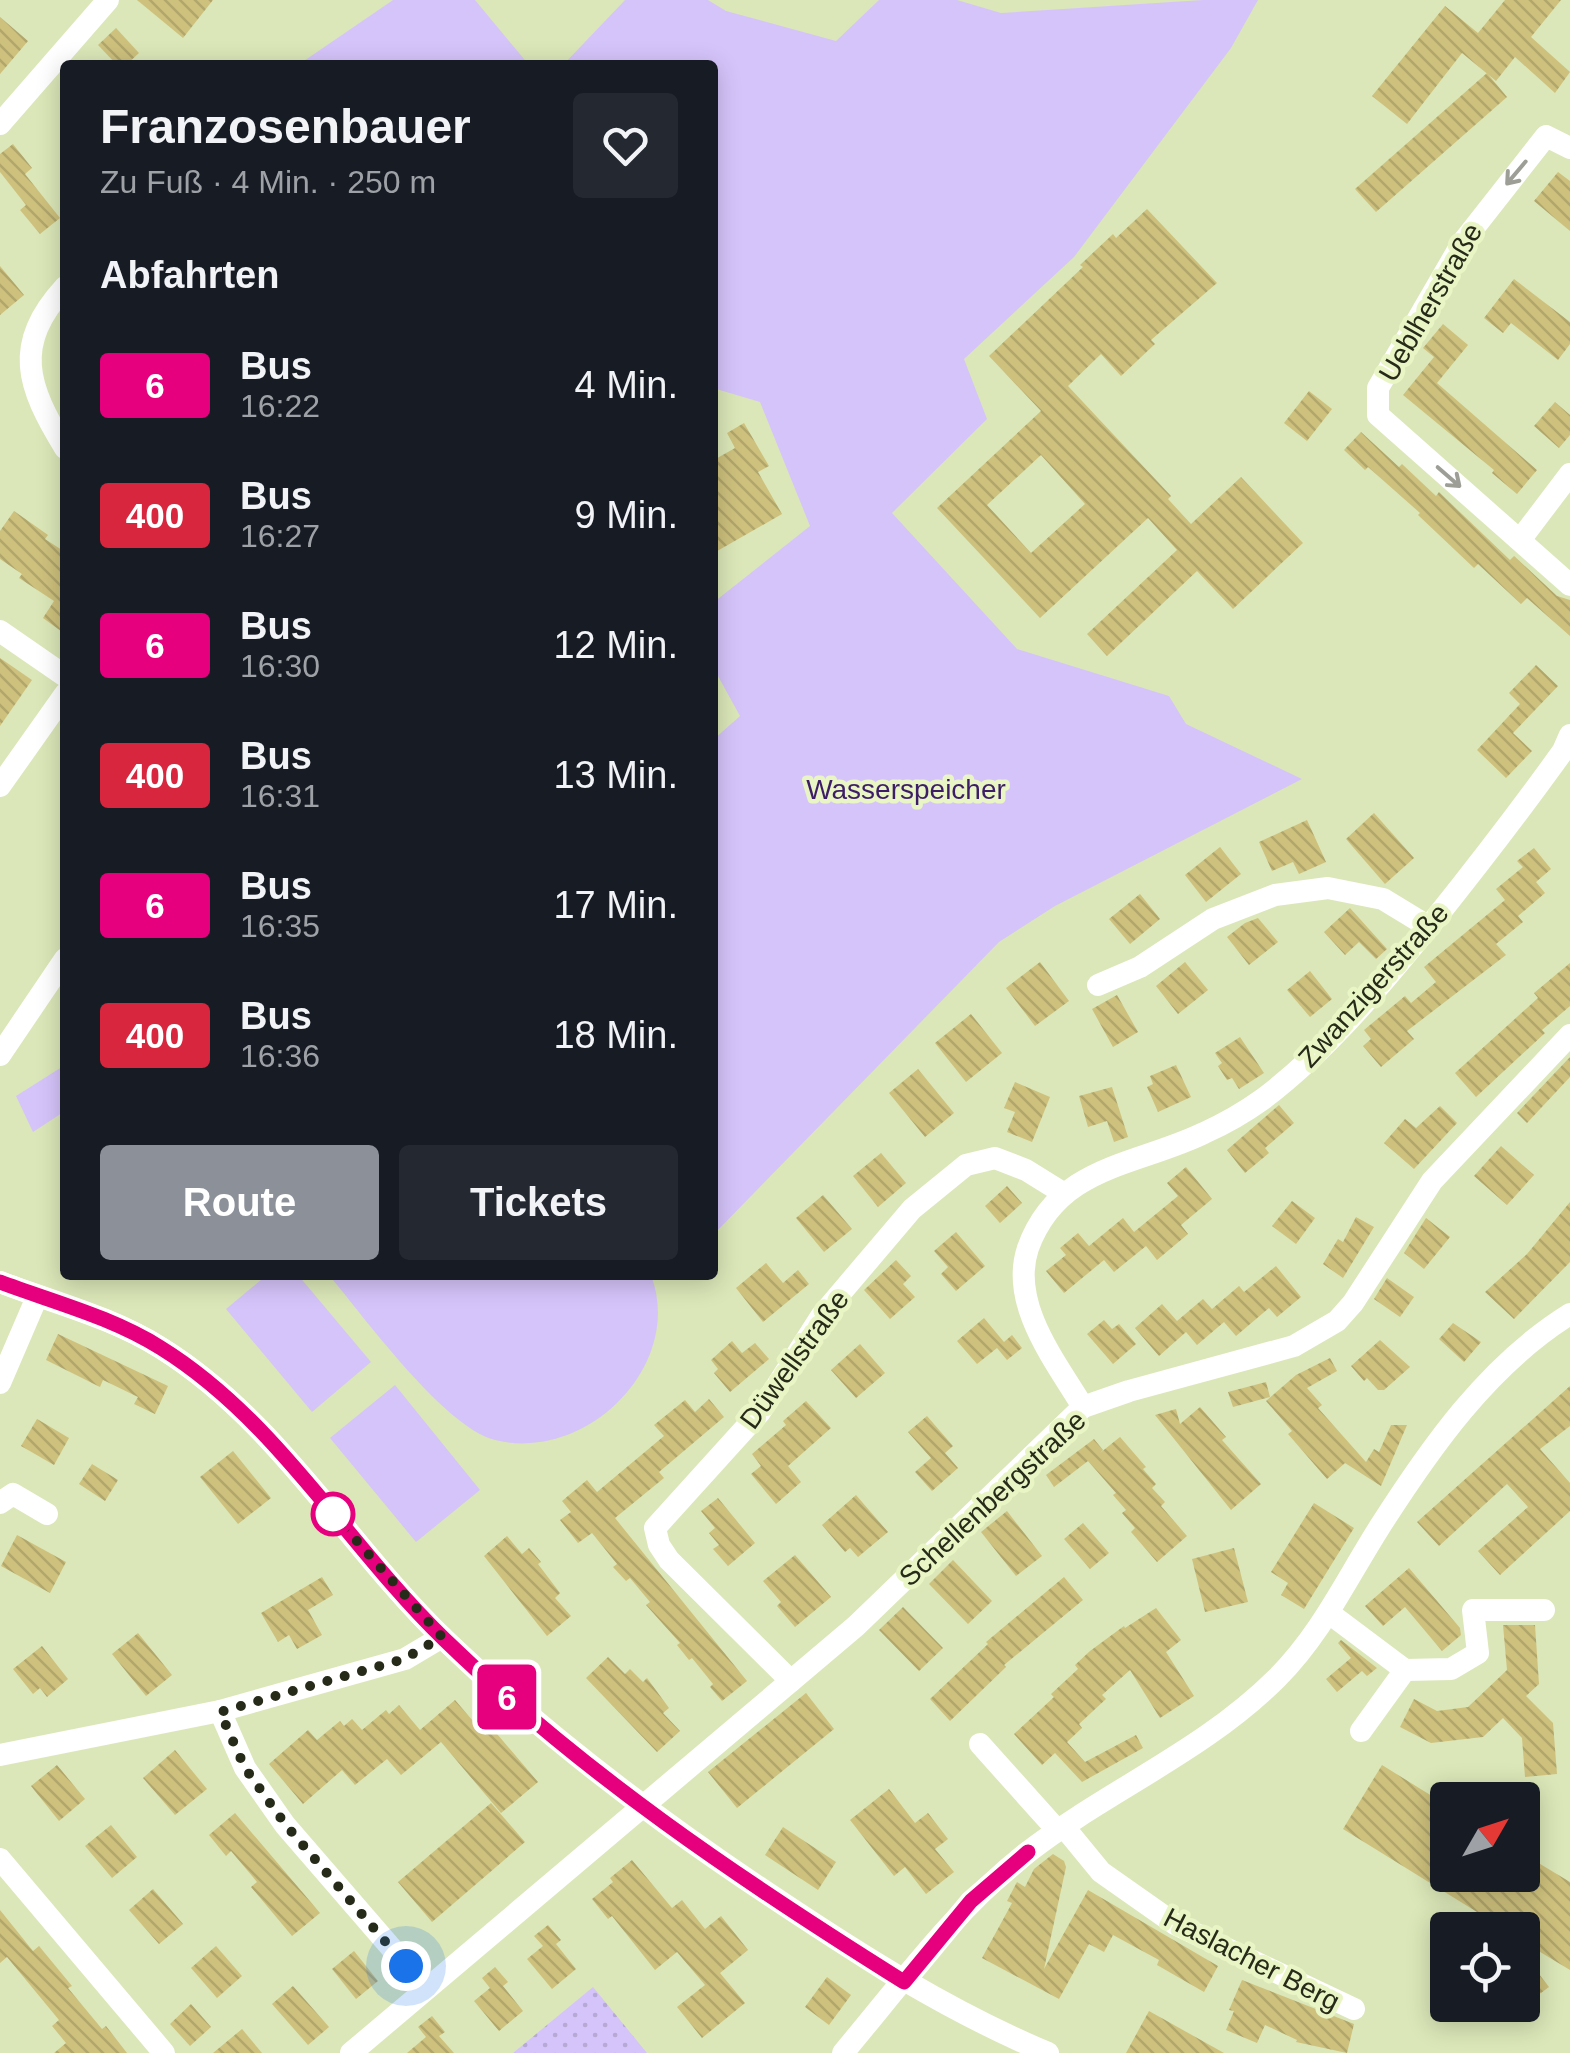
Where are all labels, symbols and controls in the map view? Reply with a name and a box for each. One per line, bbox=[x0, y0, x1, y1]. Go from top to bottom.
button: heart bbox=[573, 93, 678, 198]
text: Franzosenbauer bbox=[100, 100, 471, 153]
one-way arrow bbox=[1505, 159, 1527, 185]
text: Zu Fuß · 4 Min. · 250 m bbox=[100, 164, 436, 200]
street label: Ueblherstraße bbox=[1373, 218, 1488, 387]
text: Abfahrten bbox=[100, 254, 279, 296]
text: Bus bbox=[240, 345, 312, 387]
text: 4 Min. bbox=[575, 364, 678, 406]
text: 6 bbox=[145, 366, 165, 405]
text: 16:22 bbox=[240, 388, 320, 424]
one-way arrow bbox=[1436, 466, 1461, 489]
text: Bus bbox=[240, 475, 312, 517]
text: 9 Min. bbox=[575, 494, 678, 536]
text: 400 bbox=[126, 496, 184, 535]
text: 16:27 bbox=[240, 518, 320, 554]
text: Bus bbox=[240, 605, 312, 647]
text: 12 Min. bbox=[553, 624, 678, 666]
text: 6 bbox=[145, 626, 165, 665]
text: 16:30 bbox=[240, 648, 320, 684]
text: Bus bbox=[240, 735, 312, 777]
text: 13 Min. bbox=[553, 754, 678, 796]
text: 400 bbox=[126, 756, 184, 795]
park label: Wasserspeicher bbox=[806, 774, 1006, 805]
text: 16:31 bbox=[240, 778, 320, 814]
text: Bus bbox=[240, 865, 312, 907]
text: 17 Min. bbox=[553, 884, 678, 926]
text: 6 bbox=[145, 886, 165, 925]
street label: Zwanzigerstraße bbox=[1292, 897, 1455, 1073]
text: 16:35 bbox=[240, 908, 320, 944]
text: Bus bbox=[240, 995, 312, 1037]
text: 18 Min. bbox=[553, 1014, 678, 1056]
text: 400 bbox=[126, 1016, 184, 1055]
text: 16:36 bbox=[240, 1038, 320, 1074]
button: Route bbox=[100, 1145, 379, 1260]
button: Tickets bbox=[399, 1145, 678, 1260]
street label: Düwellstraße bbox=[734, 1284, 855, 1434]
street label: Schellenbergstraße bbox=[893, 1404, 1092, 1593]
unlabelled marker bbox=[312, 1493, 354, 1535]
line badge: 6 bbox=[474, 1664, 540, 1730]
text: 6 bbox=[497, 1678, 517, 1717]
north arrow bbox=[1430, 1782, 1540, 1892]
map controls bbox=[1430, 1782, 1540, 2022]
street label: Haslacher Berg bbox=[1159, 1902, 1345, 2017]
button: locate bbox=[1430, 1912, 1540, 2022]
your location bbox=[381, 1941, 431, 1991]

